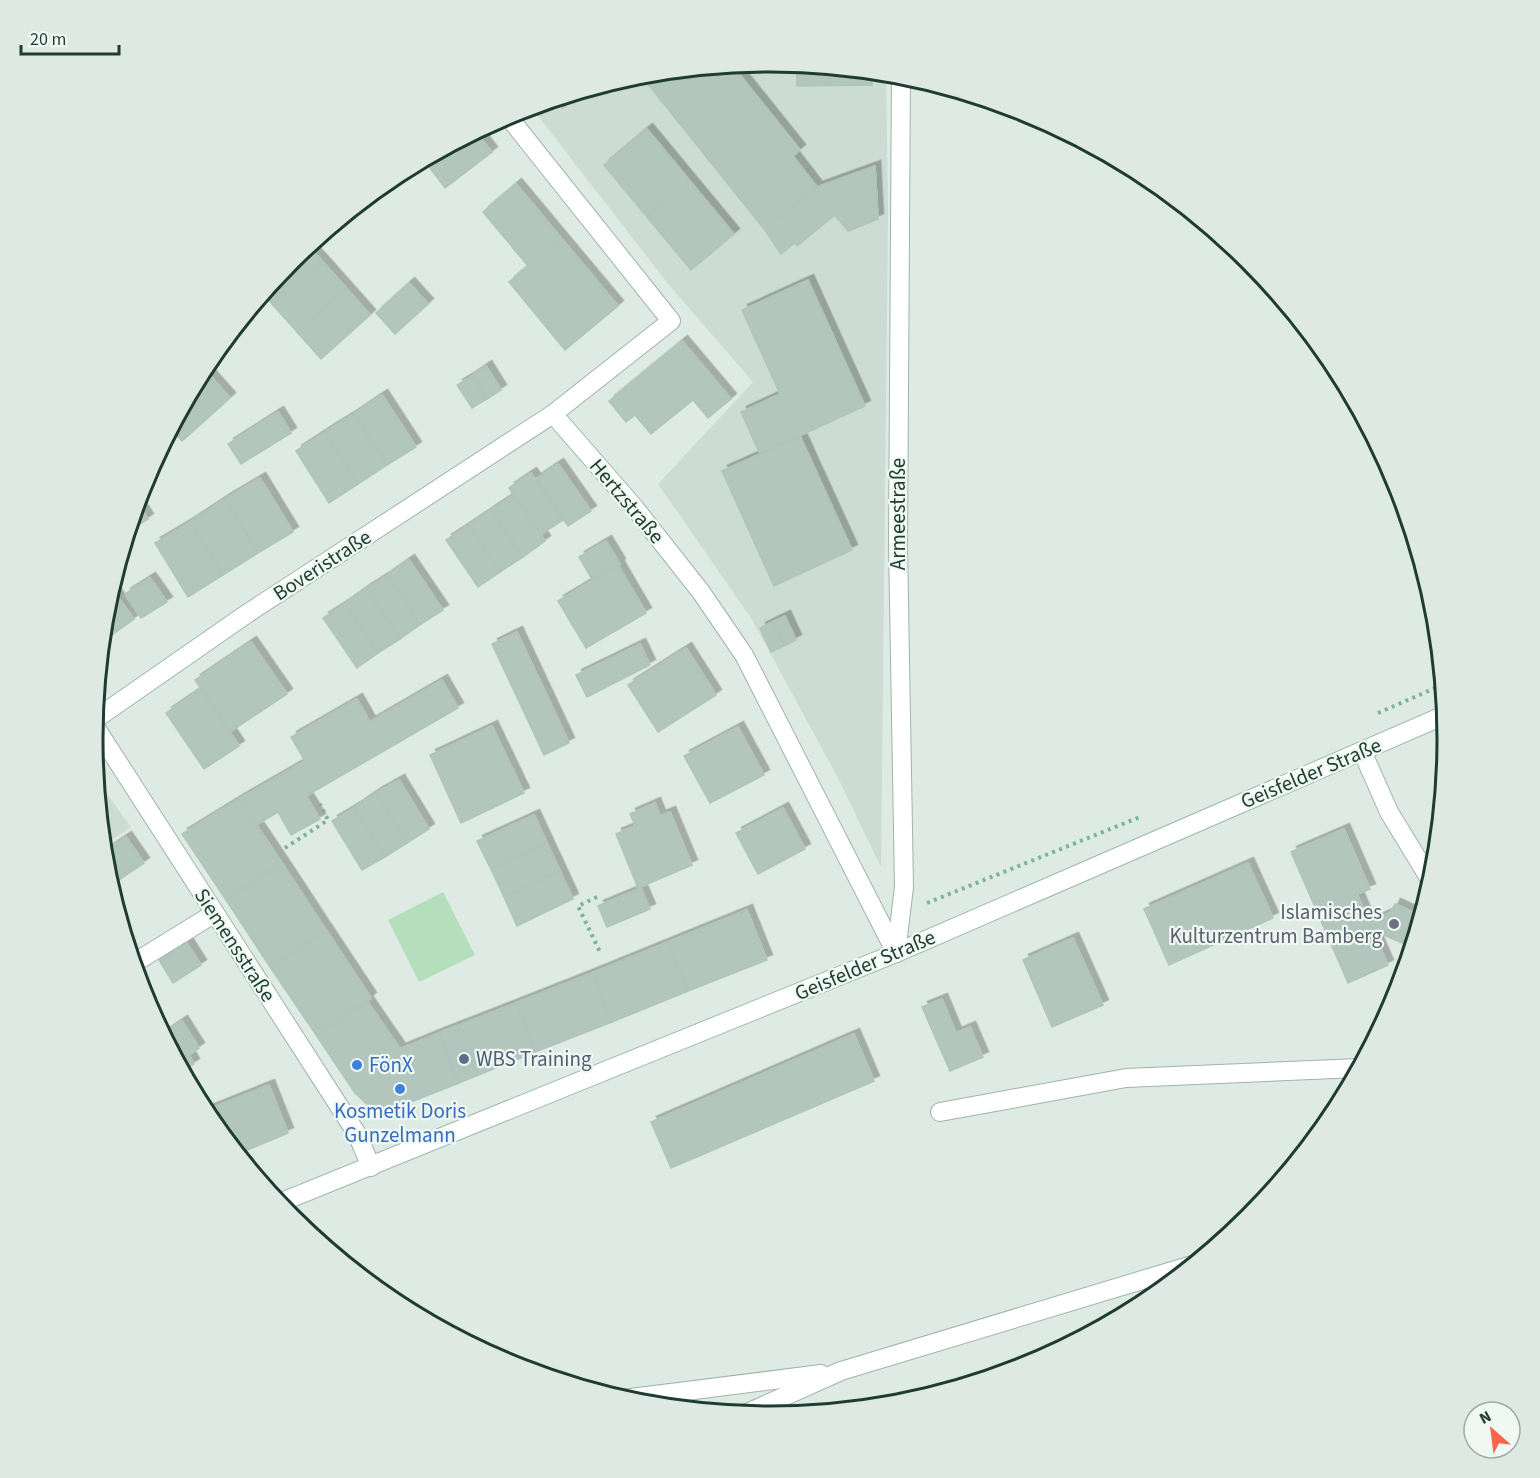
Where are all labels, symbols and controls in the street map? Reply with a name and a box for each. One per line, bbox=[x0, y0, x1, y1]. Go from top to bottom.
scale bar bbox=[21, 18, 118, 56]
text: 20 m bbox=[30, 27, 66, 52]
street label: Hertzstraße bbox=[582, 452, 672, 550]
street label: Armeestraße bbox=[883, 458, 913, 570]
street label: Boveristraße bbox=[267, 522, 377, 608]
street label: Geisfelder Straße bbox=[1236, 730, 1386, 816]
street label: Siemensstraße bbox=[187, 882, 283, 1008]
place label: Islamisches Kulturzentrum Bamberg bbox=[1170, 897, 1382, 951]
marker: Islamisches Kulturzentrum Bamberg bbox=[1387, 917, 1401, 931]
street label: Geisfelder Straße bbox=[790, 922, 940, 1008]
place label: WBS Training bbox=[476, 1044, 592, 1074]
place label: FönX bbox=[369, 1050, 413, 1080]
marker: WBS Training bbox=[457, 1052, 471, 1066]
marker: FönX bbox=[350, 1058, 364, 1072]
marker: Kosmetik Doris Gunzelmann bbox=[393, 1082, 407, 1096]
place label: Kosmetik Doris Gunzelmann bbox=[334, 1096, 466, 1150]
north arrow bbox=[1462, 1400, 1522, 1460]
text: N bbox=[1476, 1405, 1495, 1430]

